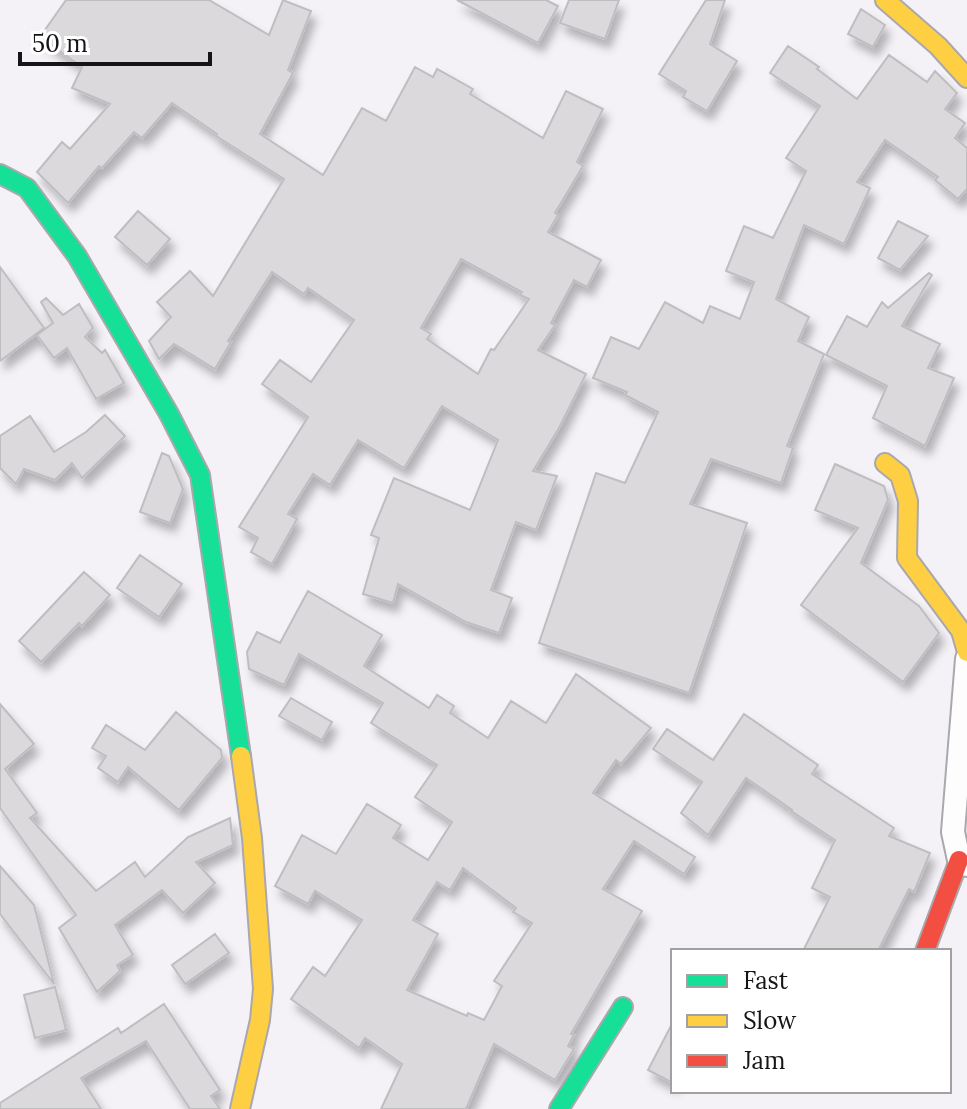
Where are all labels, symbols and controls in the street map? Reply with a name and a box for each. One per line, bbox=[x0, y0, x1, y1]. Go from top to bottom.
scale bar bbox=[20, 16, 210, 66]
text: 50 m bbox=[32, 28, 88, 59]
legend bbox=[671, 949, 951, 1093]
text: Fast bbox=[743, 965, 789, 996]
text: Slow bbox=[743, 1005, 797, 1036]
text: Jam bbox=[742, 1045, 785, 1076]

